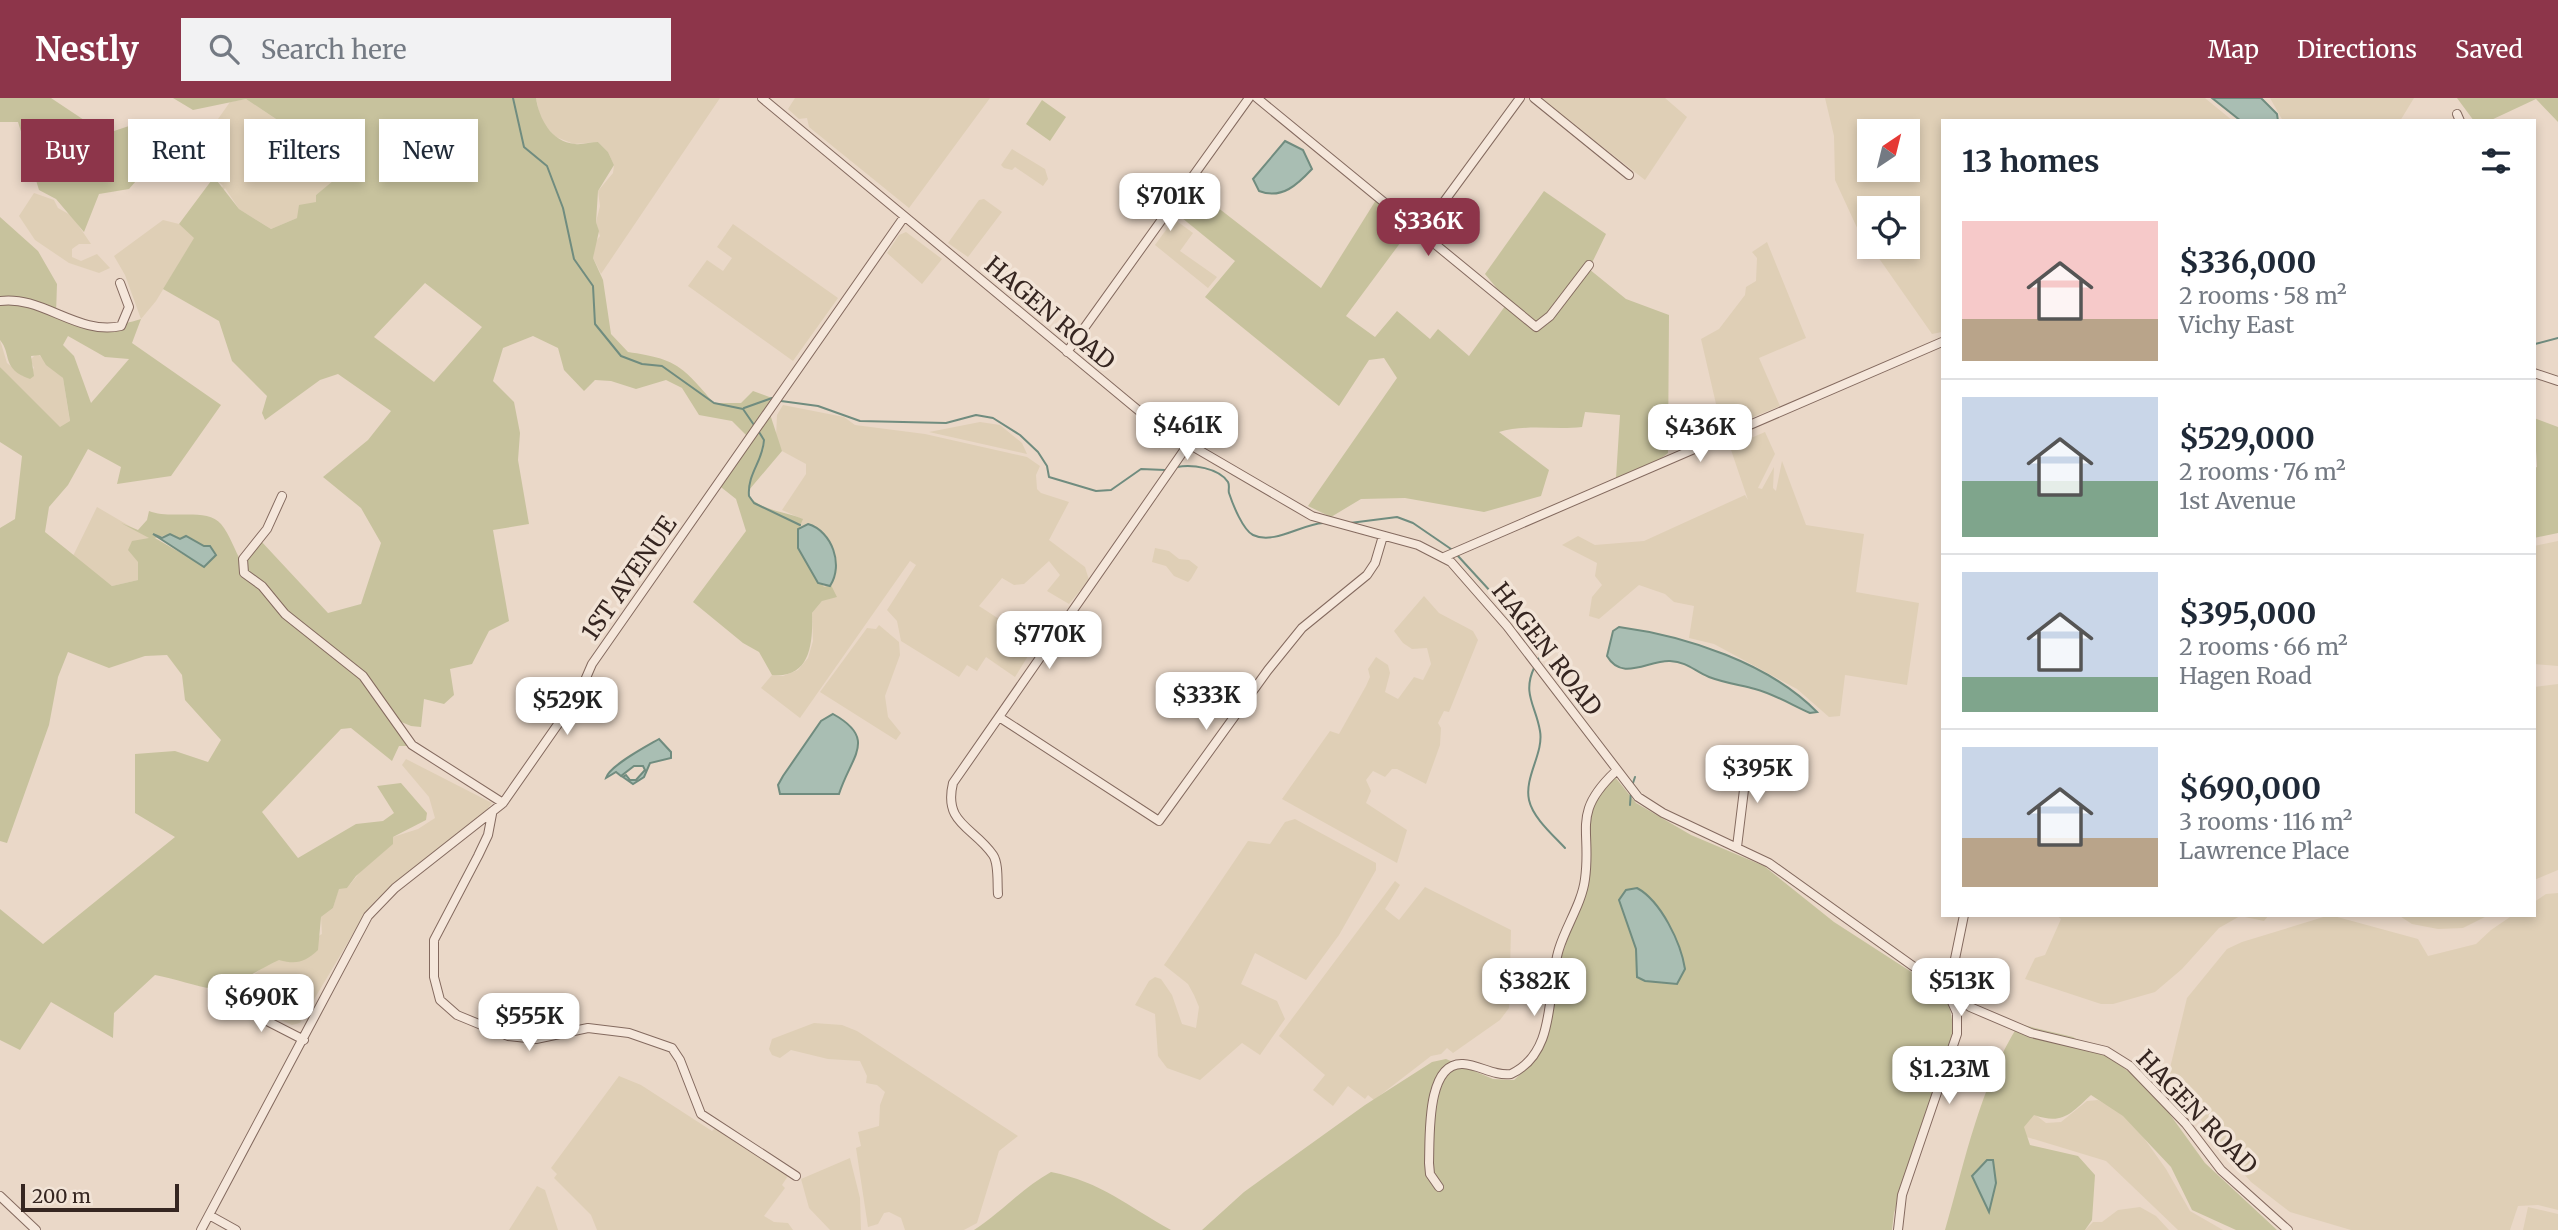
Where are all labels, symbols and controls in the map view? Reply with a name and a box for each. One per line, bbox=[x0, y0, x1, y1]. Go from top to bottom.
search box bbox=[181, 18, 671, 81]
text: Nestly bbox=[35, 29, 139, 70]
icon: search bbox=[205, 30, 243, 68]
text: Search here bbox=[261, 33, 407, 66]
text: Map bbox=[2208, 34, 2259, 65]
text: Directions bbox=[2297, 34, 2417, 65]
text: Saved bbox=[2455, 34, 2523, 65]
chip: Buy bbox=[21, 119, 114, 182]
chip: Rent bbox=[128, 119, 230, 182]
chip: Filters bbox=[244, 119, 365, 182]
chip: New bbox=[379, 119, 478, 182]
north arrow bbox=[1857, 119, 1920, 182]
map controls bbox=[1857, 119, 1920, 259]
text: 13 homes bbox=[1962, 142, 2100, 180]
icon: filters bbox=[2477, 142, 2515, 180]
pin: $701K bbox=[1121, 174, 1219, 233]
text: $701K bbox=[1135, 181, 1205, 210]
button: locate bbox=[1857, 196, 1920, 259]
pin: $336K bbox=[1379, 198, 1477, 258]
text: $336K bbox=[1393, 206, 1463, 235]
text: $336,000 bbox=[2179, 243, 2316, 281]
street label: HAGEN ROAD bbox=[978, 249, 1122, 377]
icon: home bbox=[2018, 249, 2102, 333]
text: 2 rooms · 58 m² bbox=[2179, 281, 2347, 310]
text: Vichy East bbox=[2179, 310, 2294, 339]
pin: $461K bbox=[1138, 402, 1236, 462]
pin: $436K bbox=[1651, 404, 1749, 464]
text: $461K bbox=[1152, 410, 1222, 439]
text: $436K bbox=[1664, 412, 1736, 441]
text: $529,000 bbox=[2179, 419, 2315, 457]
icon: home bbox=[2018, 425, 2102, 509]
text: 2 rooms · 76 m² bbox=[2179, 457, 2346, 486]
text: 1st Avenue bbox=[2179, 486, 2296, 515]
street label: 1ST AVENUE bbox=[575, 509, 684, 646]
street label: HAGEN ROAD bbox=[1485, 576, 1609, 722]
text: $395,000 bbox=[2179, 594, 2316, 632]
icon: home bbox=[2018, 600, 2102, 684]
pin: $770K bbox=[1000, 612, 1098, 671]
text: $770K bbox=[1013, 619, 1085, 648]
text: 2 rooms · 66 m² bbox=[2179, 632, 2348, 661]
text: Hagen Road bbox=[2179, 661, 2312, 690]
pin: $333K bbox=[1157, 672, 1255, 732]
pin: $529K bbox=[518, 678, 616, 737]
text: $333K bbox=[1172, 680, 1240, 709]
text: $529K bbox=[532, 685, 602, 714]
pin: $395K bbox=[1708, 746, 1806, 805]
text: $395K bbox=[1721, 753, 1793, 782]
text: $690,000 bbox=[2179, 769, 2321, 807]
icon: home bbox=[2018, 775, 2102, 859]
text: 3 rooms · 116 m² bbox=[2179, 807, 2353, 836]
text: Lawrence Place bbox=[2179, 836, 2349, 865]
pin: $382K bbox=[1485, 958, 1583, 1018]
pin: $513K bbox=[1912, 958, 2010, 1018]
text: $382K bbox=[1498, 966, 1570, 995]
text: $513K bbox=[1928, 966, 1994, 995]
pin: $690K bbox=[212, 974, 310, 1034]
text: $690K bbox=[224, 982, 298, 1011]
pin: $555K bbox=[480, 993, 578, 1053]
text: $555K bbox=[494, 1001, 564, 1030]
street label: HAGEN ROAD bbox=[2130, 1043, 2264, 1181]
pin: $1.23M bbox=[1892, 1046, 2006, 1106]
text: $1.23M bbox=[1908, 1054, 1990, 1083]
scale bar bbox=[21, 1181, 178, 1213]
text: 200 m bbox=[32, 1184, 91, 1208]

